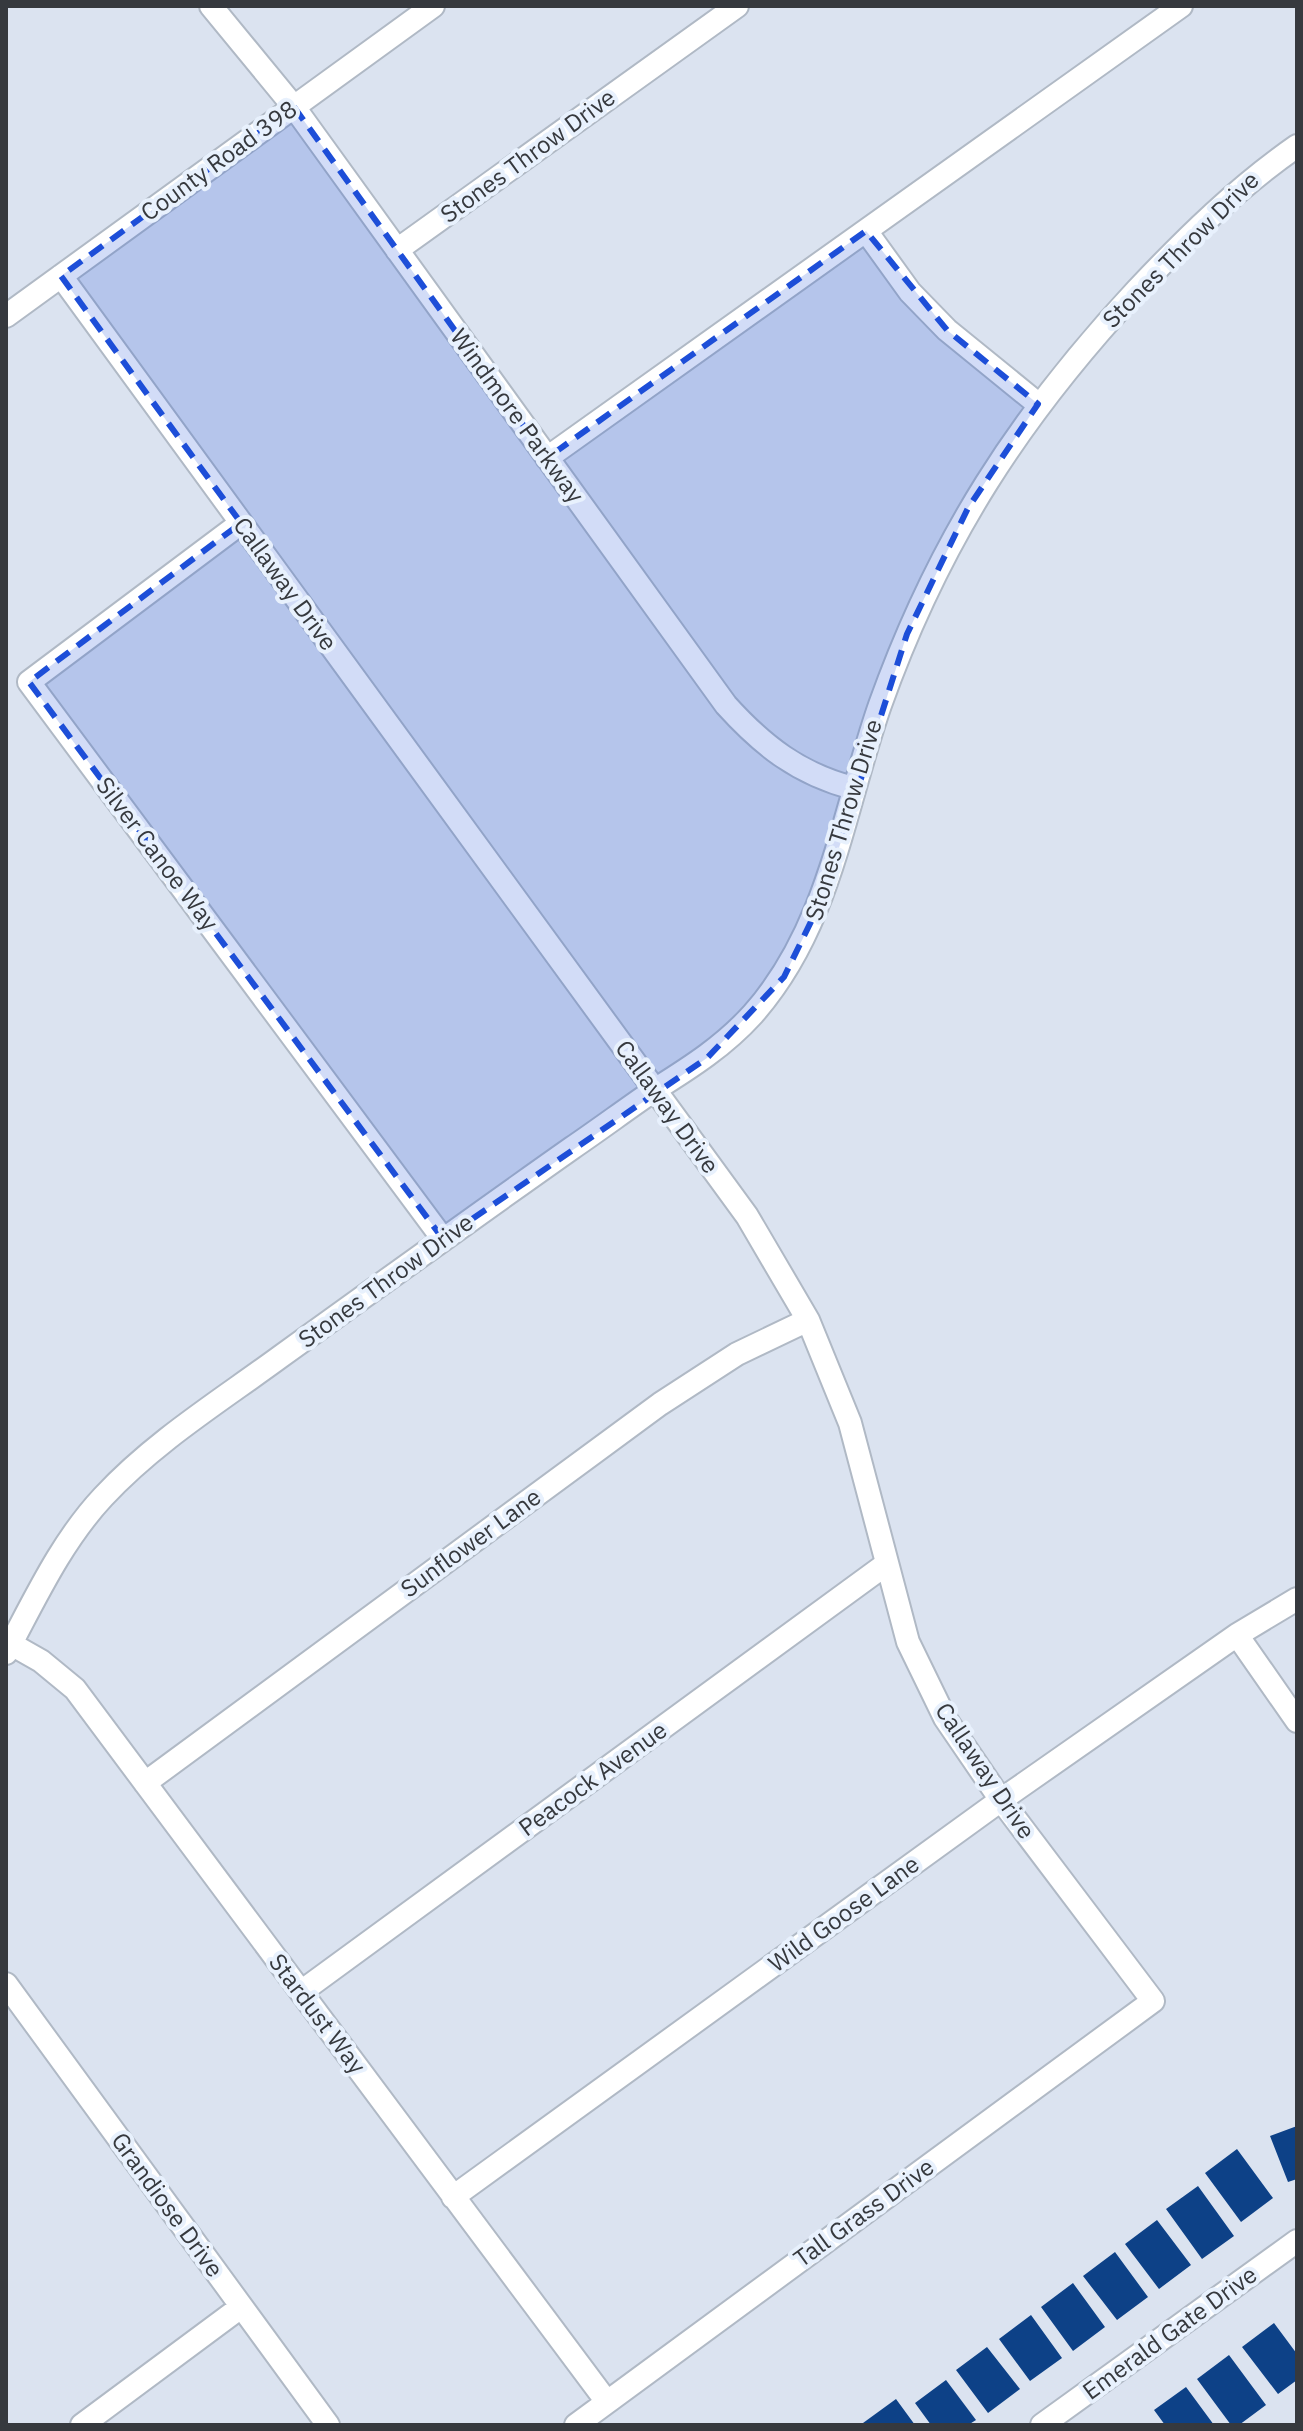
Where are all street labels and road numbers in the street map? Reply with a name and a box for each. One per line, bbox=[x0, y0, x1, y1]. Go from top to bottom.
street label: Stones Throw Drive bbox=[433, 81, 621, 230]
street label: County Road 398 bbox=[134, 93, 303, 228]
street label: Stones Throw Drive bbox=[1095, 164, 1266, 335]
street label: Windmore Parkway bbox=[444, 322, 592, 509]
street label: Callaway Drive bbox=[227, 510, 345, 657]
street label: Stones Throw Drive bbox=[797, 715, 889, 924]
street label: Silver Canoe Way bbox=[89, 770, 226, 937]
street label: Callaway Drive bbox=[609, 1033, 727, 1180]
street label: Stones Throw Drive bbox=[291, 1206, 479, 1355]
street label: Sunflower Lane bbox=[394, 1480, 547, 1604]
street label: Callaway Drive bbox=[928, 1696, 1043, 1845]
street label: Peacock Avenue bbox=[512, 1714, 673, 1843]
street label: Wild Goose Lane bbox=[762, 1848, 925, 1979]
street label: Stardust Way bbox=[262, 1947, 374, 2080]
street label: Grandiose Drive bbox=[104, 2126, 231, 2283]
street label: Tall Grass Drive bbox=[787, 2150, 940, 2274]
street label: Emerald Gate Drive bbox=[1076, 2258, 1263, 2406]

